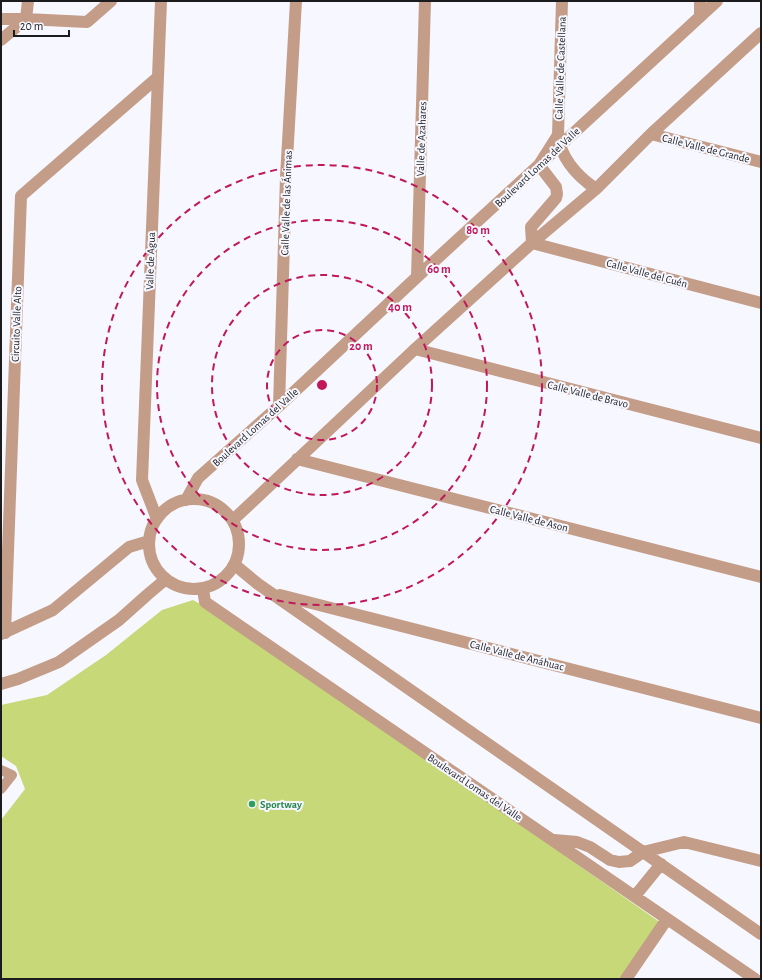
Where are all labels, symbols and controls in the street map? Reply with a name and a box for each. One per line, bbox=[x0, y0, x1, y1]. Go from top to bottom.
scale bar bbox=[14, 12, 69, 38]
street label: Calle Valle de Castellana bbox=[553, 16, 568, 120]
text: 20 m bbox=[20, 20, 43, 32]
street label: Valle de Azahares bbox=[415, 101, 428, 177]
street label: Boulevard Lomas del Valle bbox=[493, 125, 582, 209]
street label: Calle Valle de Grande bbox=[661, 132, 751, 165]
street label: Calle Valle de las Ánimas bbox=[278, 150, 294, 256]
text: 80 m bbox=[466, 224, 490, 236]
street label: Valle de Agua bbox=[144, 232, 157, 290]
street label: Calle Valle del Cuén bbox=[605, 257, 689, 290]
text: 60 m bbox=[427, 263, 451, 275]
street label: Circuito Valle Alto bbox=[10, 286, 23, 362]
text: 40 m bbox=[388, 301, 412, 313]
text: 20 m bbox=[349, 340, 373, 352]
centre of rings bbox=[315, 378, 329, 392]
street label: Calle Valle de Bravo bbox=[546, 379, 629, 410]
street label: Boulevard Lomas del Valle bbox=[210, 386, 300, 469]
street label: Calle Valle de Ason bbox=[489, 503, 569, 534]
street label: Calle Valle de Anáhuac bbox=[469, 638, 566, 673]
street label: Boulevard Lomas del Valle bbox=[426, 752, 524, 823]
marker: Sportway bbox=[247, 799, 257, 809]
place label: Sportway bbox=[260, 799, 302, 810]

